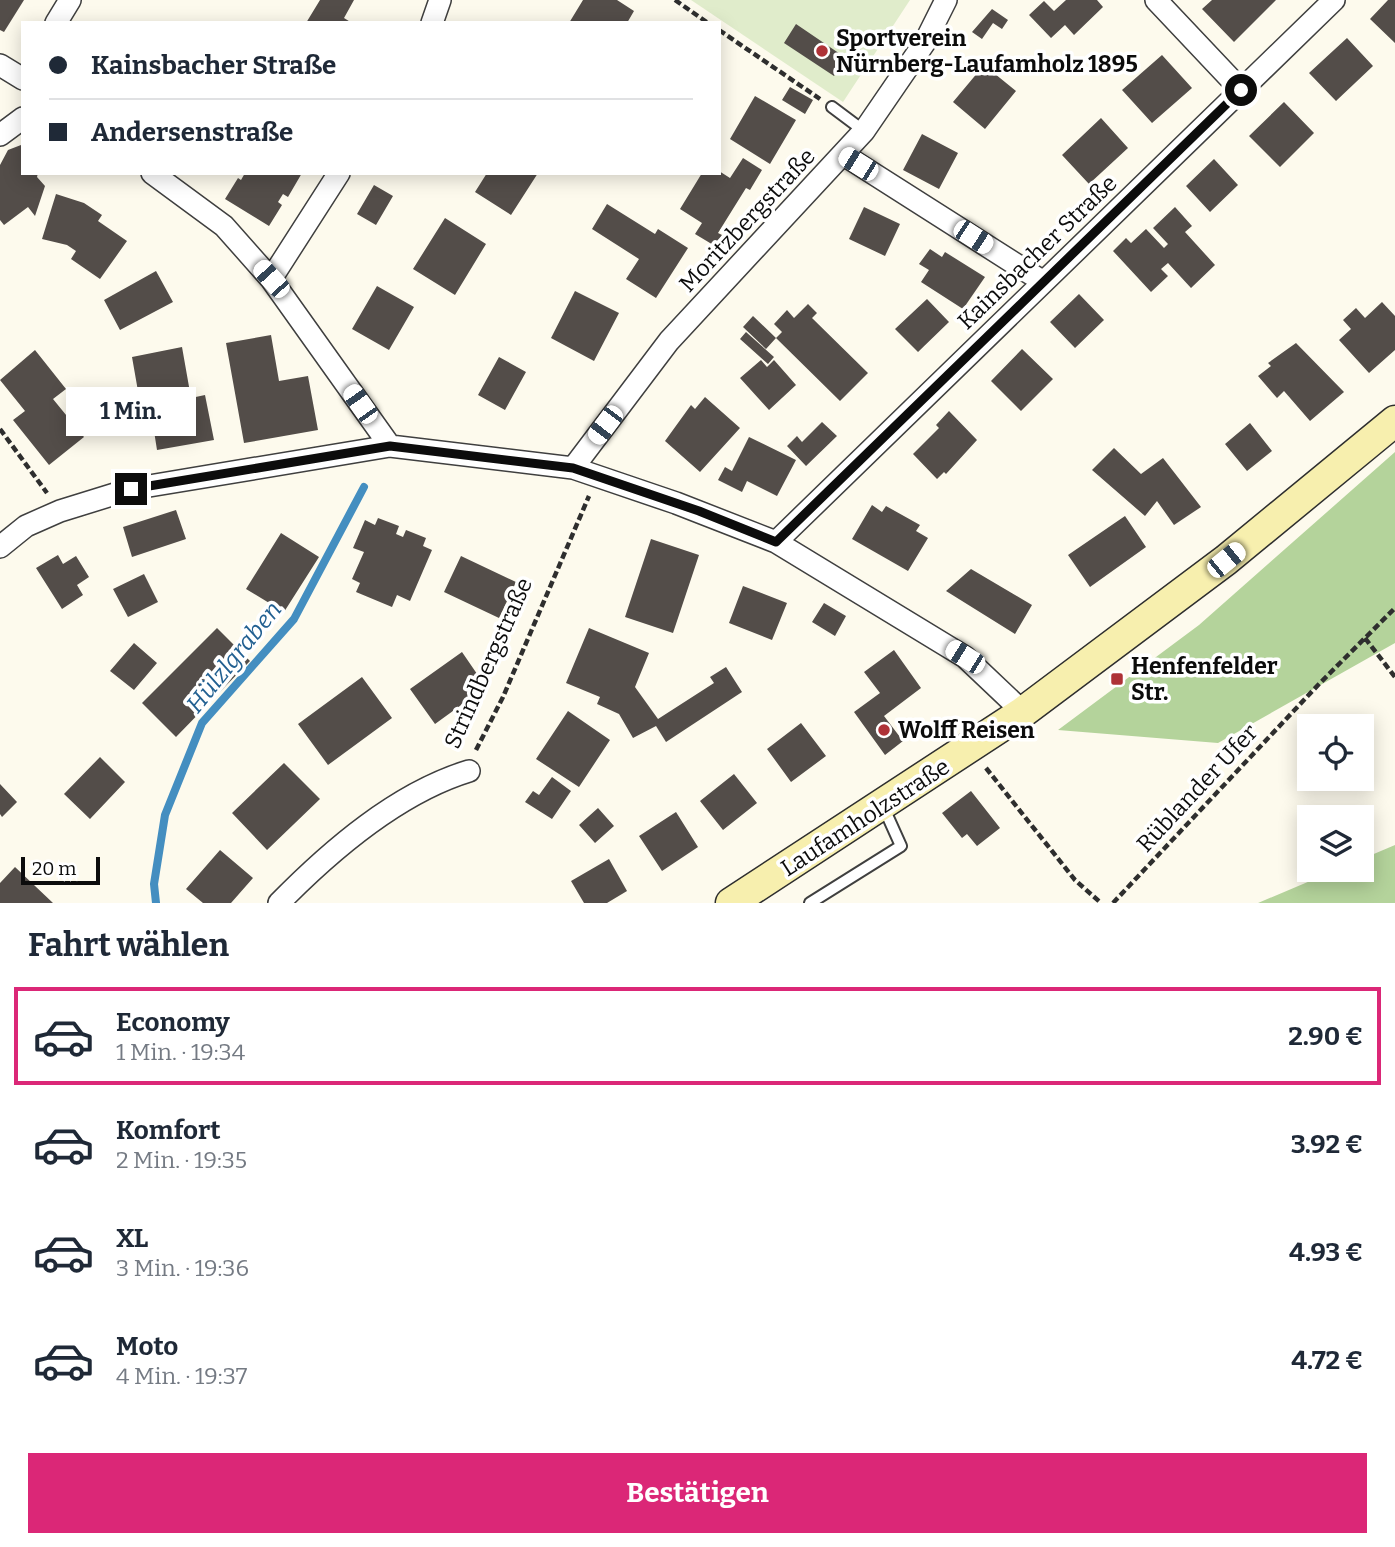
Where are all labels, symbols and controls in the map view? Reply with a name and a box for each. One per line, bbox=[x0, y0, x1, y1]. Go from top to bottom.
place label: Sportverein Nürnberg-Laufamholz 1895 bbox=[836, 24, 1138, 78]
marker: Sportverein Nürnberg-Laufamholz 1895 bbox=[814, 43, 830, 59]
text: Kainsbacher Straße bbox=[91, 50, 336, 81]
route start bbox=[1225, 74, 1257, 106]
text: Andersenstraße bbox=[91, 117, 293, 148]
street label: Moritzbergstraße bbox=[673, 142, 821, 298]
car bbox=[835, 144, 882, 184]
street label: Kainsbacher Straße bbox=[952, 169, 1122, 335]
car bbox=[950, 217, 997, 257]
car bbox=[250, 256, 293, 302]
car bbox=[340, 381, 381, 427]
callout: 1 Min. bbox=[66, 388, 196, 436]
text: 1 Min. bbox=[100, 397, 162, 425]
car bbox=[584, 402, 627, 448]
route end bbox=[115, 473, 147, 505]
car bbox=[1204, 539, 1249, 581]
street label: Strindbergstraße bbox=[438, 573, 538, 753]
water label: Hülzlgraben bbox=[181, 596, 287, 718]
car bbox=[942, 637, 989, 677]
place label: Henfenfelder Str. bbox=[1131, 652, 1278, 706]
marker: Henfenfelder Str. bbox=[1109, 671, 1125, 687]
map controls bbox=[1297, 714, 1374, 882]
button: locate bbox=[1297, 714, 1374, 791]
place label: Wolff Reisen bbox=[898, 716, 1035, 744]
street label: Rüblander Ufer bbox=[1131, 718, 1263, 858]
marker: Wolff Reisen bbox=[876, 722, 892, 738]
street label: Laufamholzstraße bbox=[775, 752, 955, 882]
button: layers bbox=[1297, 805, 1374, 882]
scale bar bbox=[21, 854, 100, 886]
text: 20 m bbox=[32, 857, 76, 880]
text: Fahrt wählen bbox=[28, 926, 229, 964]
icon: car bbox=[32, 1005, 95, 1068]
text: Economy bbox=[116, 1007, 230, 1038]
text: 2.90 € bbox=[1288, 1021, 1363, 1052]
text: 1 Min. · 19:34 bbox=[116, 1038, 245, 1066]
icon: car bbox=[32, 1113, 95, 1176]
text: Komfort bbox=[116, 1115, 221, 1146]
text: 3.92 € bbox=[1291, 1129, 1363, 1160]
text: 2 Min. · 19:35 bbox=[116, 1146, 247, 1174]
icon: car bbox=[32, 1221, 95, 1284]
text: XL bbox=[116, 1223, 148, 1254]
text: 4.93 € bbox=[1289, 1237, 1363, 1268]
text: 3 Min. · 19:36 bbox=[116, 1254, 249, 1282]
icon: car bbox=[32, 1329, 95, 1392]
text: Moto bbox=[116, 1331, 178, 1362]
text: 4.72 € bbox=[1291, 1345, 1363, 1376]
text: 4 Min. · 19:37 bbox=[116, 1362, 247, 1390]
button: Bestätigen bbox=[28, 1453, 1367, 1533]

